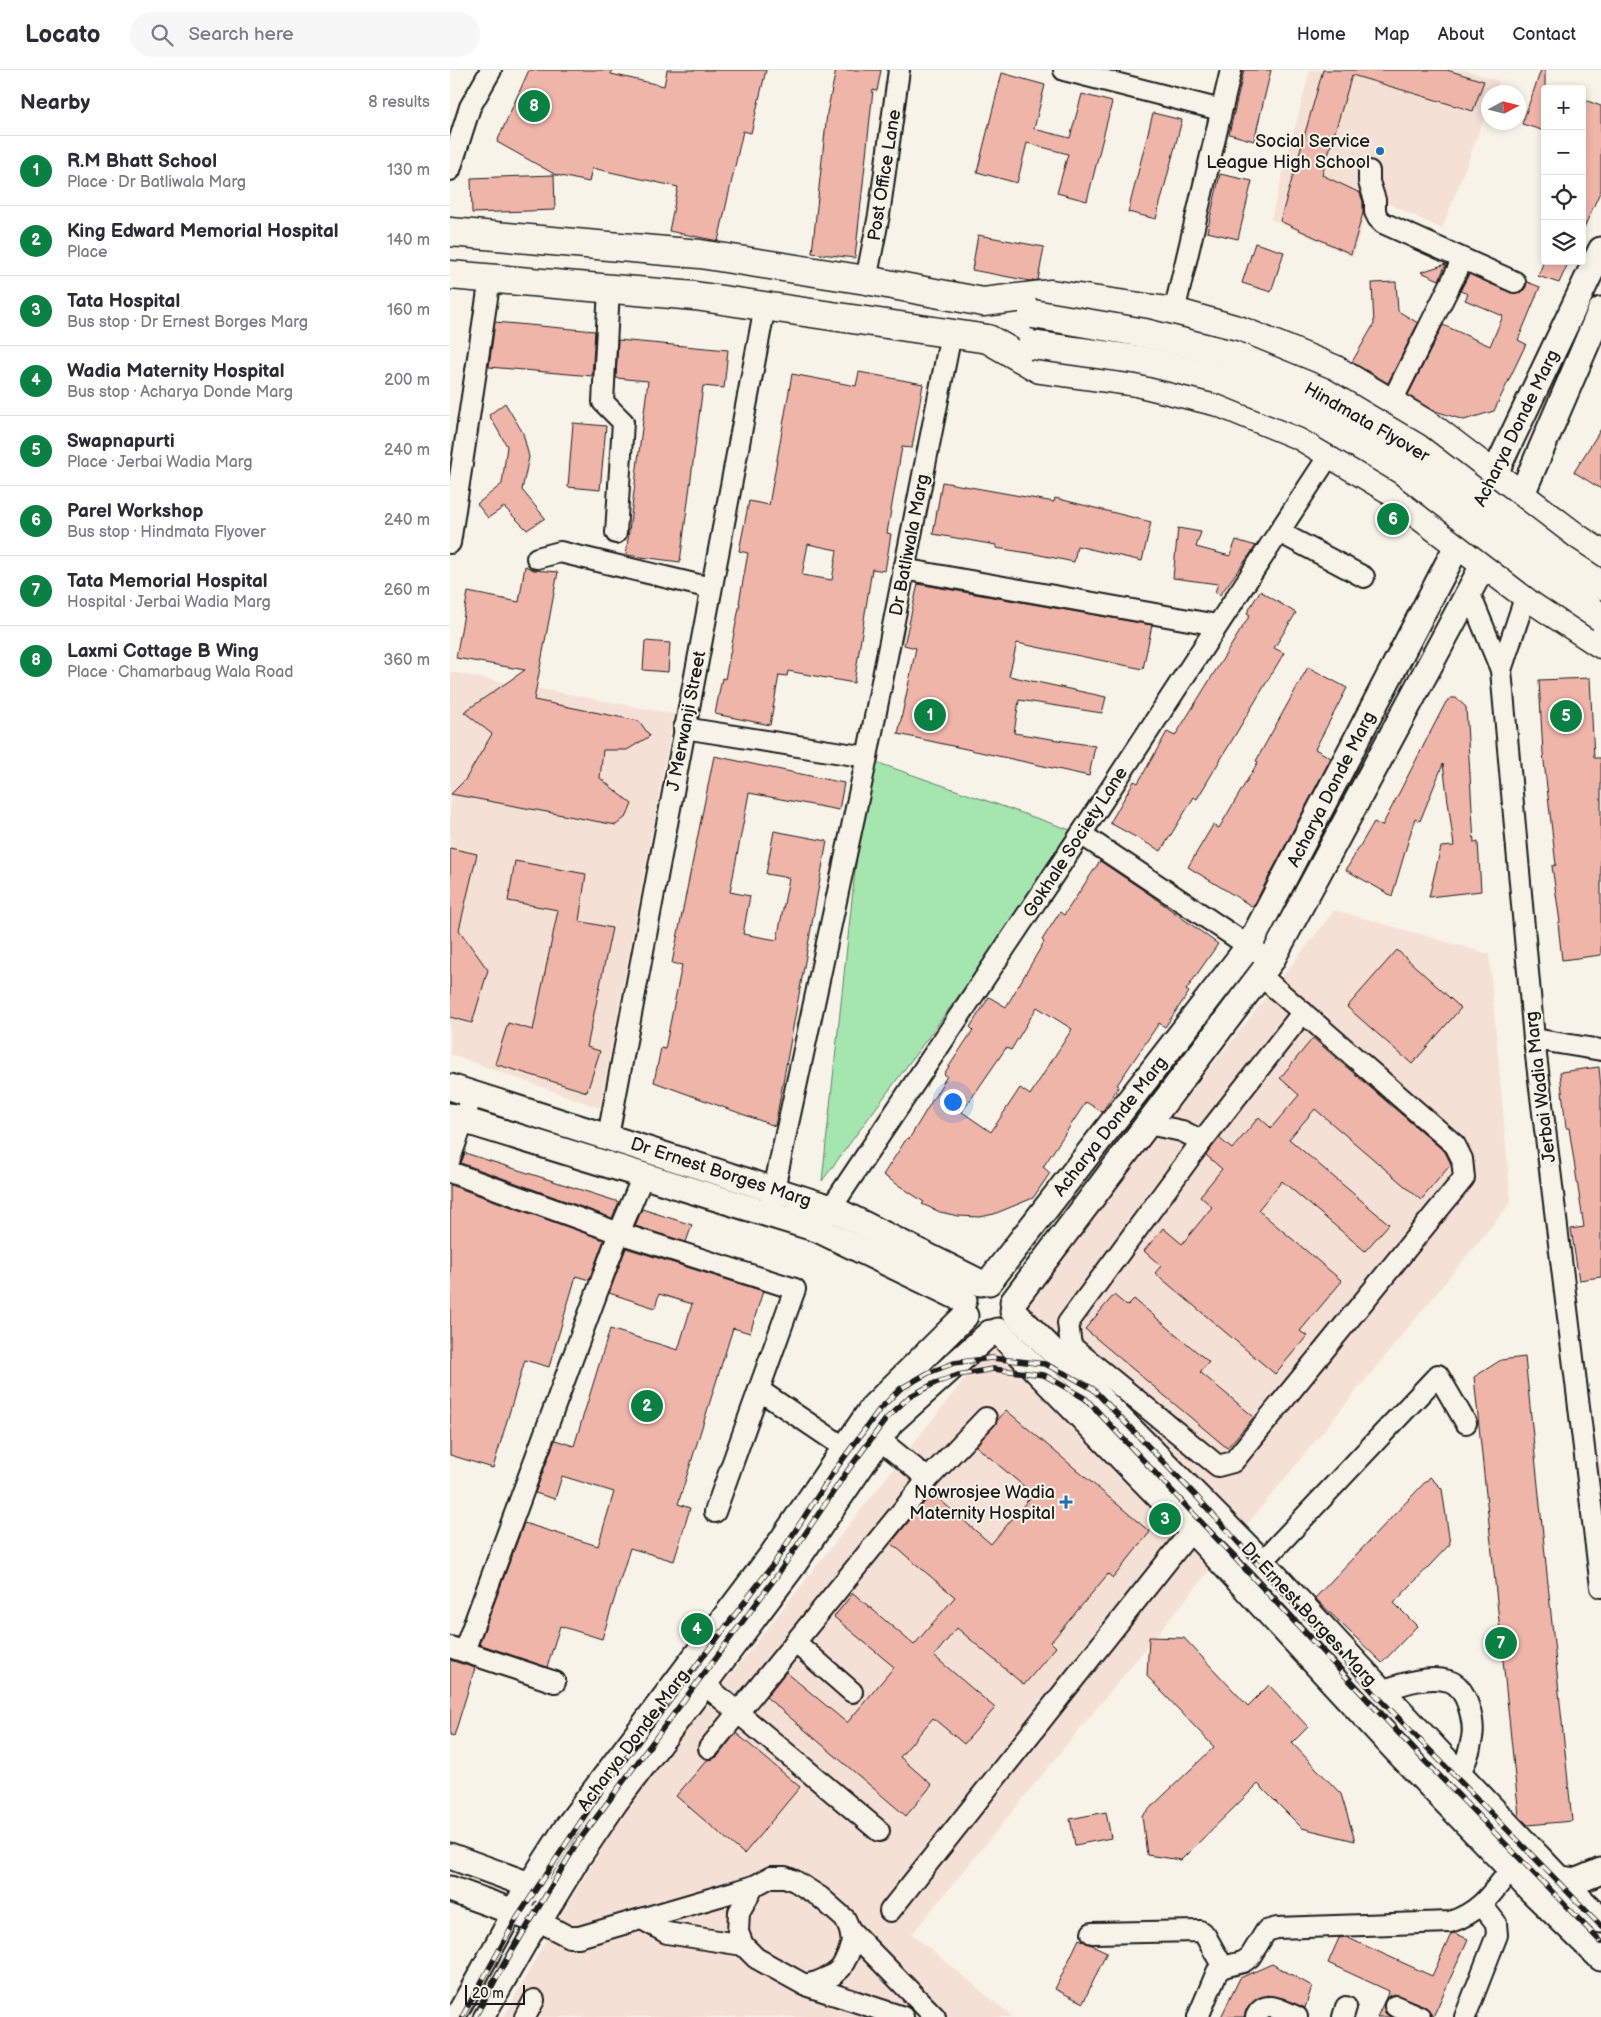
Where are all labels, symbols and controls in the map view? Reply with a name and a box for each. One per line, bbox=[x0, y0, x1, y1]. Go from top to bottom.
search box bbox=[130, 12, 480, 57]
text: Locato bbox=[25, 20, 100, 49]
icon: search bbox=[148, 21, 176, 49]
text: Search here bbox=[188, 23, 294, 46]
text: Home bbox=[1297, 24, 1346, 45]
text: Map bbox=[1374, 24, 1410, 45]
text: About bbox=[1438, 24, 1485, 45]
text: Contact bbox=[1513, 24, 1576, 45]
north arrow bbox=[1481, 85, 1526, 130]
map controls bbox=[1541, 85, 1586, 265]
button: + bbox=[1541, 85, 1586, 130]
pin: 8 bbox=[518, 87, 550, 125]
text: Nearby bbox=[20, 90, 90, 115]
text: 8 results bbox=[368, 93, 430, 112]
street label: Post Office Lane bbox=[864, 108, 905, 242]
button: − bbox=[1541, 130, 1586, 175]
place label: Social Service League High School bbox=[1206, 131, 1370, 173]
marker: Social Service League High School bbox=[1374, 145, 1386, 157]
text: R.M Bhatt School bbox=[67, 150, 217, 173]
text: 1 bbox=[33, 161, 39, 180]
text: 130 m bbox=[387, 161, 430, 180]
text: Place · Dr Batliwala Marg bbox=[67, 173, 246, 192]
button: locate bbox=[1541, 175, 1586, 220]
text: King Edward Memorial Hospital bbox=[67, 220, 339, 243]
button: layers bbox=[1541, 220, 1586, 265]
text: 2 bbox=[31, 231, 41, 250]
text: 140 m bbox=[387, 231, 430, 250]
text: Place bbox=[67, 243, 108, 262]
text: Tata Hospital bbox=[67, 290, 180, 313]
text: 3 bbox=[31, 301, 41, 320]
text: 160 m bbox=[387, 301, 430, 320]
text: Bus stop · Dr Ernest Borges Marg bbox=[67, 313, 308, 332]
street label: Acharya Donde Marg bbox=[1469, 346, 1564, 510]
text: Wadia Maternity Hospital bbox=[67, 360, 285, 383]
text: 4 bbox=[31, 371, 41, 390]
text: 200 m bbox=[384, 371, 430, 390]
street label: Hindmata Flyover bbox=[1300, 378, 1434, 467]
text: Bus stop · Acharya Donde Marg bbox=[67, 383, 293, 402]
text: Swapnapurti bbox=[67, 430, 175, 453]
text: 5 bbox=[31, 441, 41, 460]
text: 240 m bbox=[384, 441, 430, 460]
text: Place · Jerbai Wadia Marg bbox=[67, 453, 253, 472]
street label: Dr Batliwala Marg bbox=[885, 472, 934, 618]
text: Parel Workshop bbox=[67, 500, 203, 523]
pin: 6 bbox=[1377, 500, 1409, 538]
text: 6 bbox=[31, 511, 41, 530]
text: 240 m bbox=[384, 511, 430, 530]
text: Bus stop · Hindmata Flyover bbox=[67, 523, 266, 542]
text: Tata Memorial Hospital bbox=[67, 570, 268, 593]
text: 7 bbox=[32, 581, 40, 600]
text: 260 m bbox=[384, 581, 430, 600]
text: Hospital · Jerbai Wadia Marg bbox=[67, 593, 271, 612]
text: Laxmi Cottage B Wing bbox=[67, 640, 259, 663]
street label: J Merwanji Street bbox=[663, 649, 710, 793]
text: 8 bbox=[31, 651, 41, 670]
text: 360 m bbox=[383, 651, 430, 670]
text: Place · Chamarbaug Wala Road bbox=[67, 663, 294, 682]
pin: 1 bbox=[914, 696, 946, 734]
pin: 5 bbox=[1550, 697, 1582, 735]
street label: Acharya Donde Marg bbox=[1283, 708, 1380, 871]
street label: Gokhale Society Lane bbox=[1019, 763, 1132, 922]
street label: Jerbai Wadia Marg bbox=[1521, 1010, 1560, 1164]
street label: Acharya Donde Marg bbox=[1049, 1052, 1172, 1200]
your location bbox=[940, 1089, 966, 1115]
street label: Dr Ernest Borges Marg bbox=[628, 1133, 814, 1212]
pin: 2 bbox=[631, 1387, 663, 1425]
place label: Nowrosjee Wadia Maternity Hospital bbox=[909, 1482, 1055, 1524]
marker: Nowrosjee Wadia Maternity Hospital bbox=[1059, 1495, 1073, 1509]
pin: 3 bbox=[1149, 1500, 1181, 1538]
street label: Dr Ernest Borges Marg bbox=[1237, 1538, 1381, 1691]
pin: 4 bbox=[681, 1610, 713, 1648]
pin: 7 bbox=[1485, 1624, 1517, 1662]
street label: Acharya Donde Marg bbox=[573, 1665, 693, 1815]
scale bar bbox=[465, 1982, 525, 2005]
text: 20 m bbox=[472, 1985, 504, 2002]

